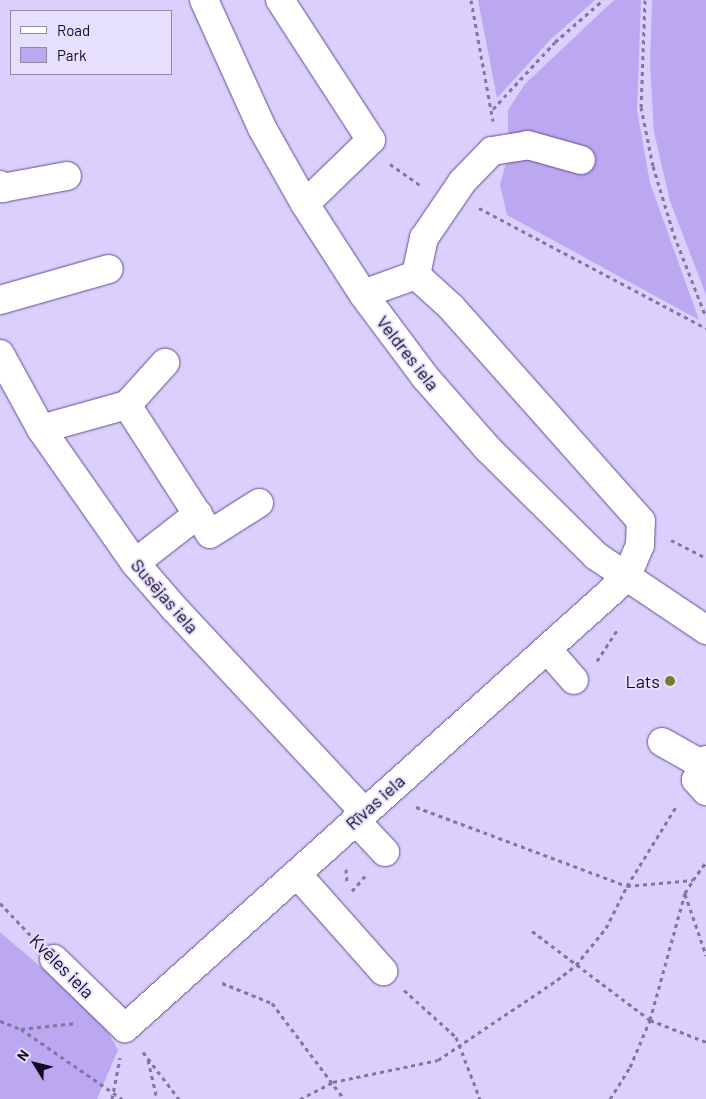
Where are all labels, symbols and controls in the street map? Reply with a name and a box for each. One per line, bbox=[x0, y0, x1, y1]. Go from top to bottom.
legend bbox=[10, 10, 172, 75]
text: Road bbox=[57, 21, 90, 39]
text: Park bbox=[57, 46, 86, 64]
street label: Veldres iela bbox=[372, 311, 444, 395]
street label: Susējas iela bbox=[127, 554, 203, 638]
place label: Lats bbox=[625, 670, 660, 692]
marker: Lats bbox=[664, 675, 676, 687]
street label: Rīvas iela bbox=[341, 770, 409, 834]
street label: Kvēles iela bbox=[25, 929, 99, 1003]
north arrow bbox=[10, 1039, 60, 1089]
text: N bbox=[13, 1046, 32, 1064]

